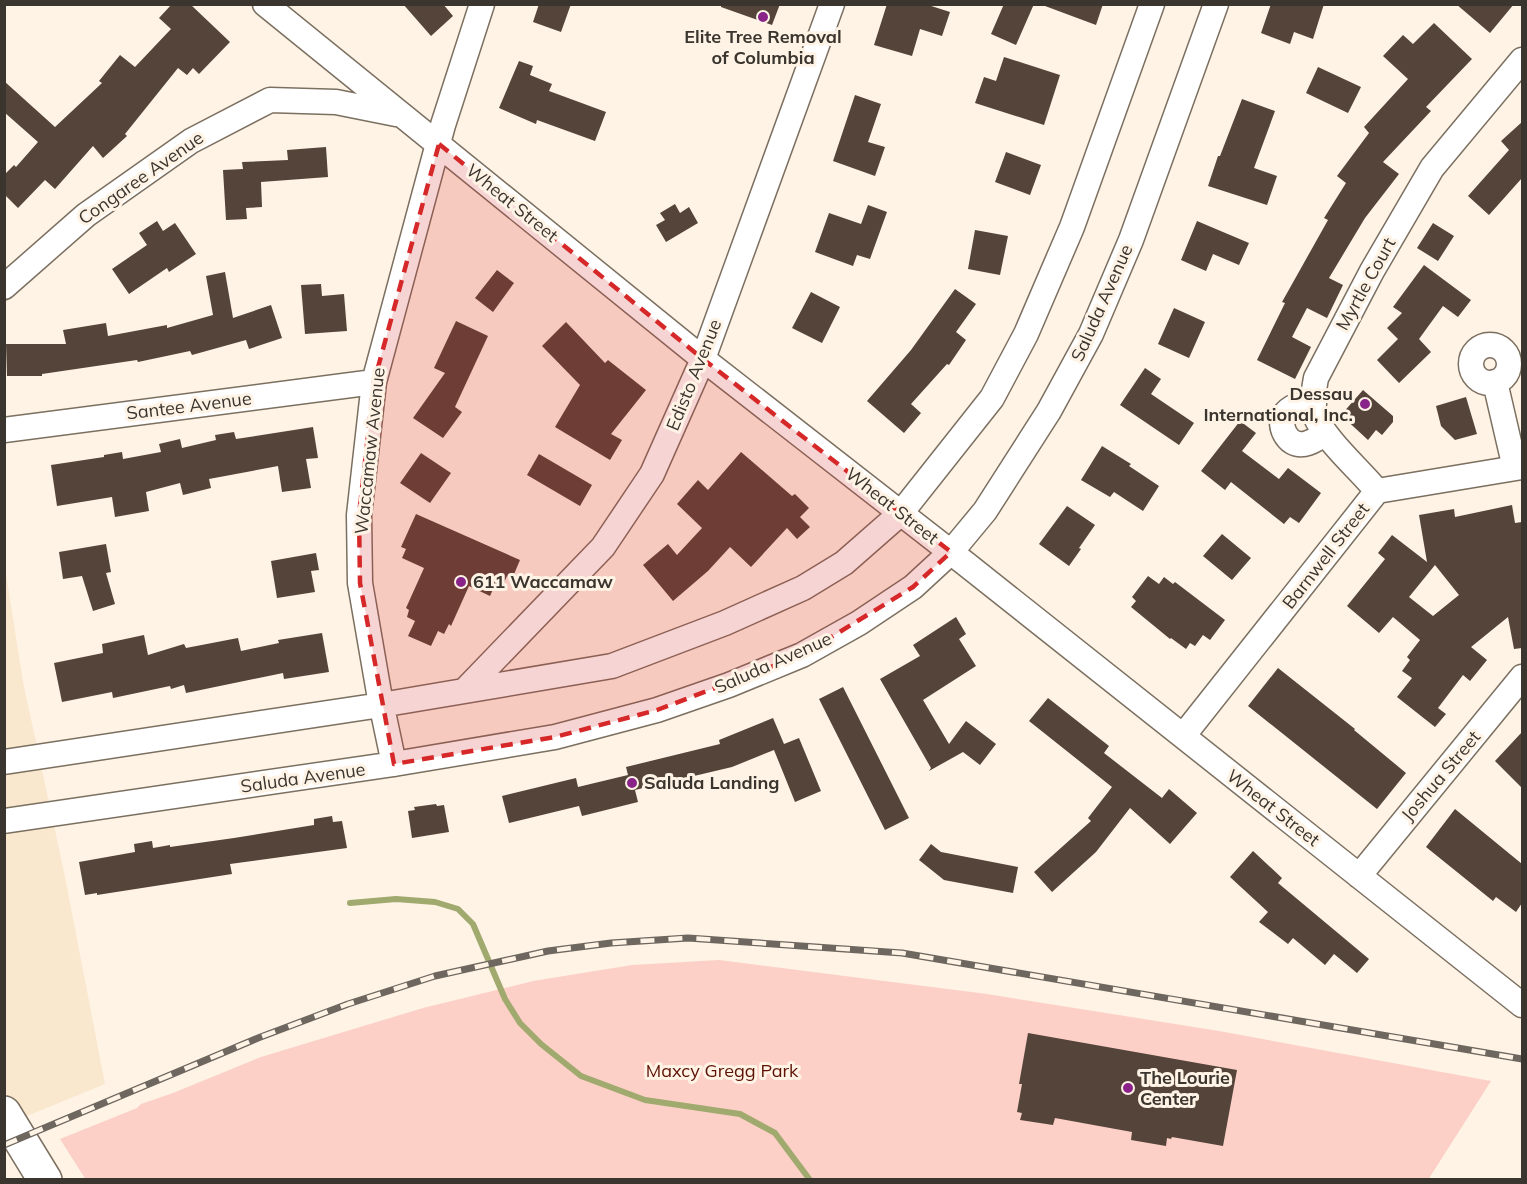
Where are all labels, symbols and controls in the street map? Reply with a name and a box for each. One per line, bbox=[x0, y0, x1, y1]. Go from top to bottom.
marker: Elite Tree Removal of Columbia bbox=[756, 10, 770, 24]
place label: Elite Tree Removal of Columbia bbox=[684, 25, 842, 69]
street label: Congaree Avenue bbox=[74, 126, 208, 229]
street label: Wheat Street bbox=[462, 158, 563, 247]
street label: Myrtle Court bbox=[1331, 233, 1401, 334]
street label: Saluda Avenue bbox=[1065, 241, 1138, 365]
street label: Edisto Avenue bbox=[661, 316, 726, 434]
street label: Waccamaw Avenue bbox=[349, 366, 390, 536]
place label: Dessau International, Inc. bbox=[1203, 382, 1353, 426]
street label: Santee Avenue bbox=[125, 386, 253, 425]
marker: Dessau International, Inc. bbox=[1358, 397, 1372, 411]
street label: Wheat Street bbox=[841, 462, 943, 549]
street label: Barnwell Street bbox=[1277, 498, 1374, 613]
place label: 611 Waccamaw bbox=[473, 570, 613, 593]
marker: 611 Waccamaw bbox=[454, 575, 468, 589]
street label: Saluda Avenue bbox=[711, 626, 835, 699]
street label: Joshua Street bbox=[1396, 726, 1485, 826]
street label: Saluda Avenue bbox=[239, 757, 367, 798]
street label: Wheat Street bbox=[1222, 764, 1324, 851]
place label: Saluda Landing bbox=[644, 771, 779, 794]
marker: Saluda Landing bbox=[625, 776, 639, 790]
park label: Maxcy Gregg Park bbox=[646, 1059, 799, 1082]
place label: The Lourie Center bbox=[1140, 1066, 1230, 1110]
marker: The Lourie Center bbox=[1121, 1081, 1135, 1095]

